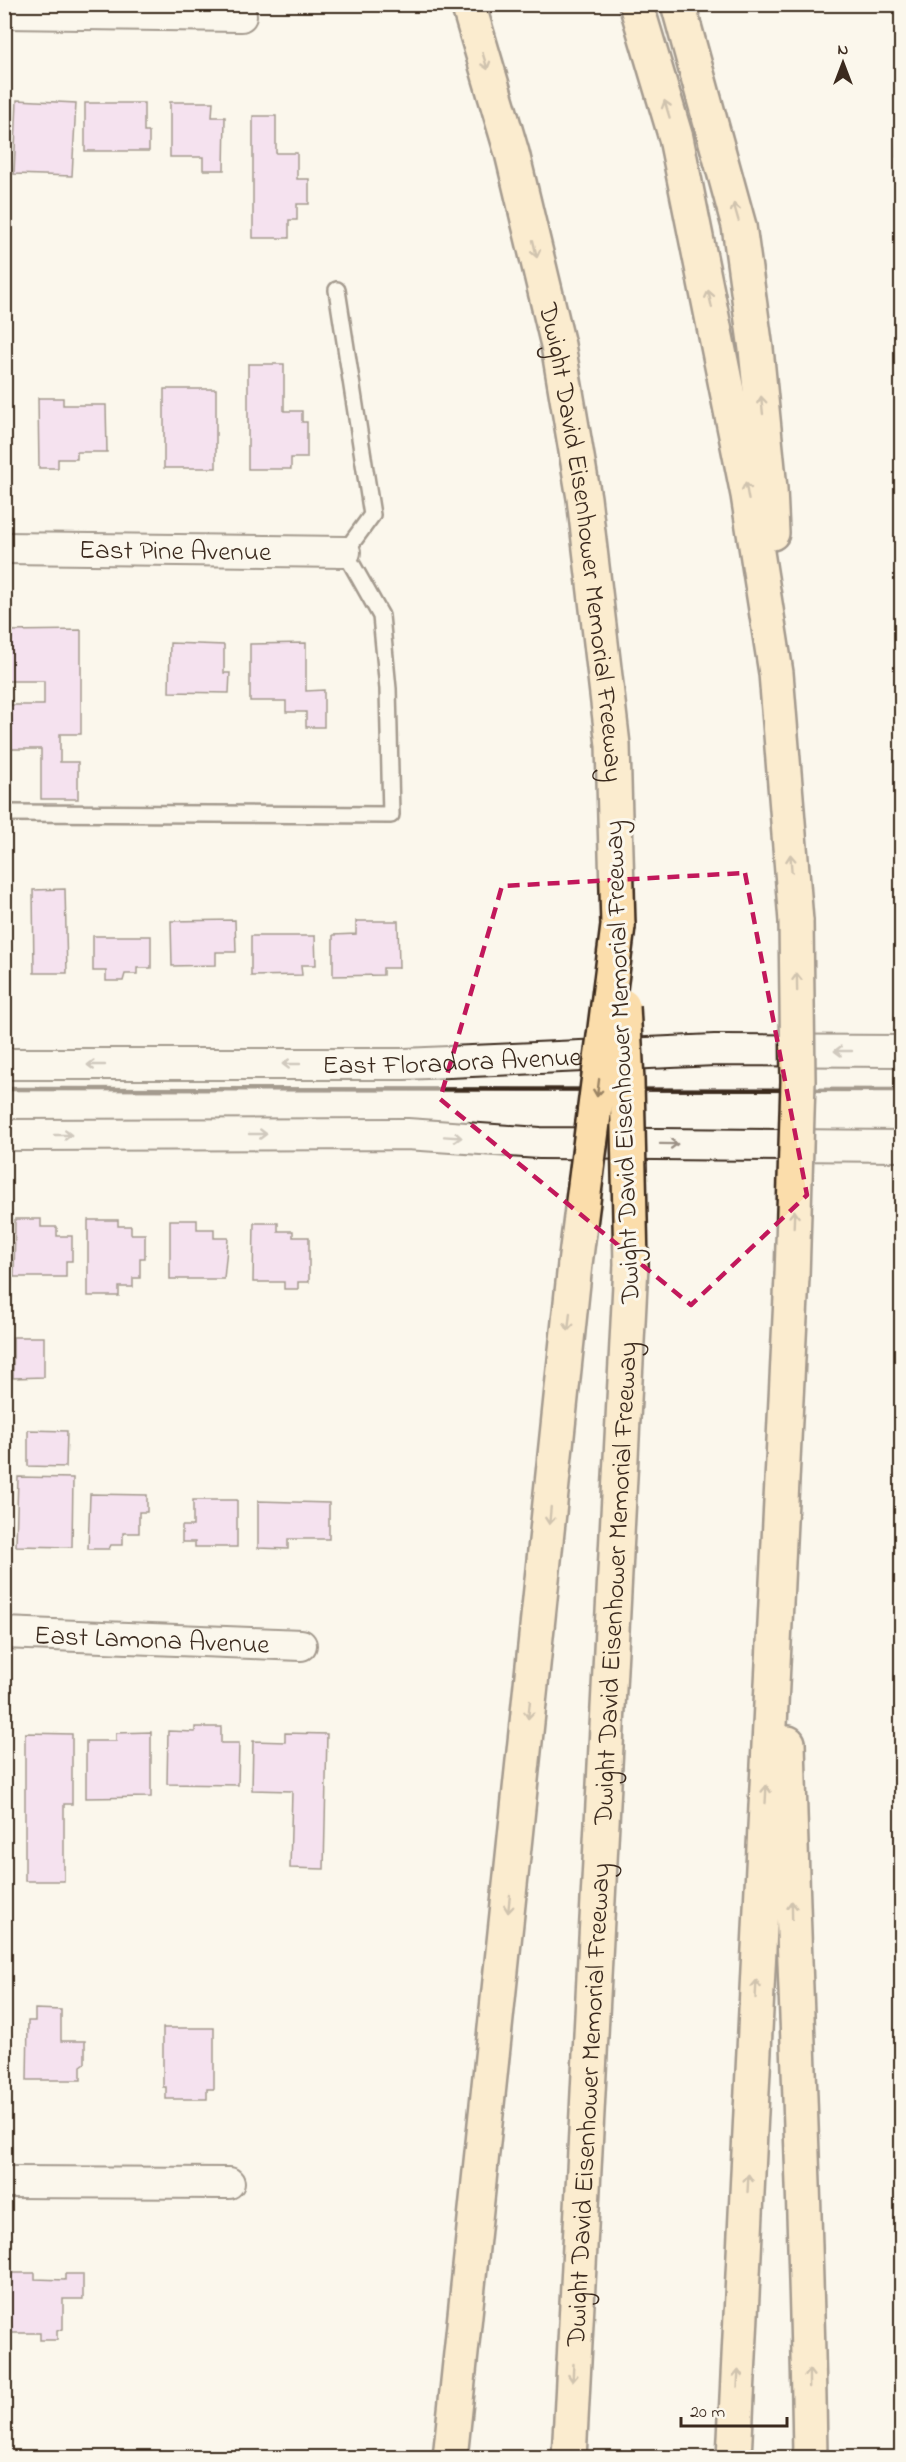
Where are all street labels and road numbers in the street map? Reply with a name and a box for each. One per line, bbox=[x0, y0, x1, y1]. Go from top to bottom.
street label: Dwight David Eisenhower Memorial Freeway bbox=[526, 298, 631, 783]
street label: East Pine Avenue bbox=[79, 532, 272, 573]
street label: Dwight David Eisenhower Memorial Freeway bbox=[596, 820, 651, 1305]
street label: East Floradora Avenue bbox=[322, 1039, 583, 1086]
street label: Dwight David Eisenhower Memorial Freeway bbox=[585, 1341, 649, 1827]
street label: East Lamona Avenue bbox=[33, 1617, 271, 1666]
street label: Dwight David Eisenhower Memorial Freeway bbox=[558, 1862, 622, 2348]

